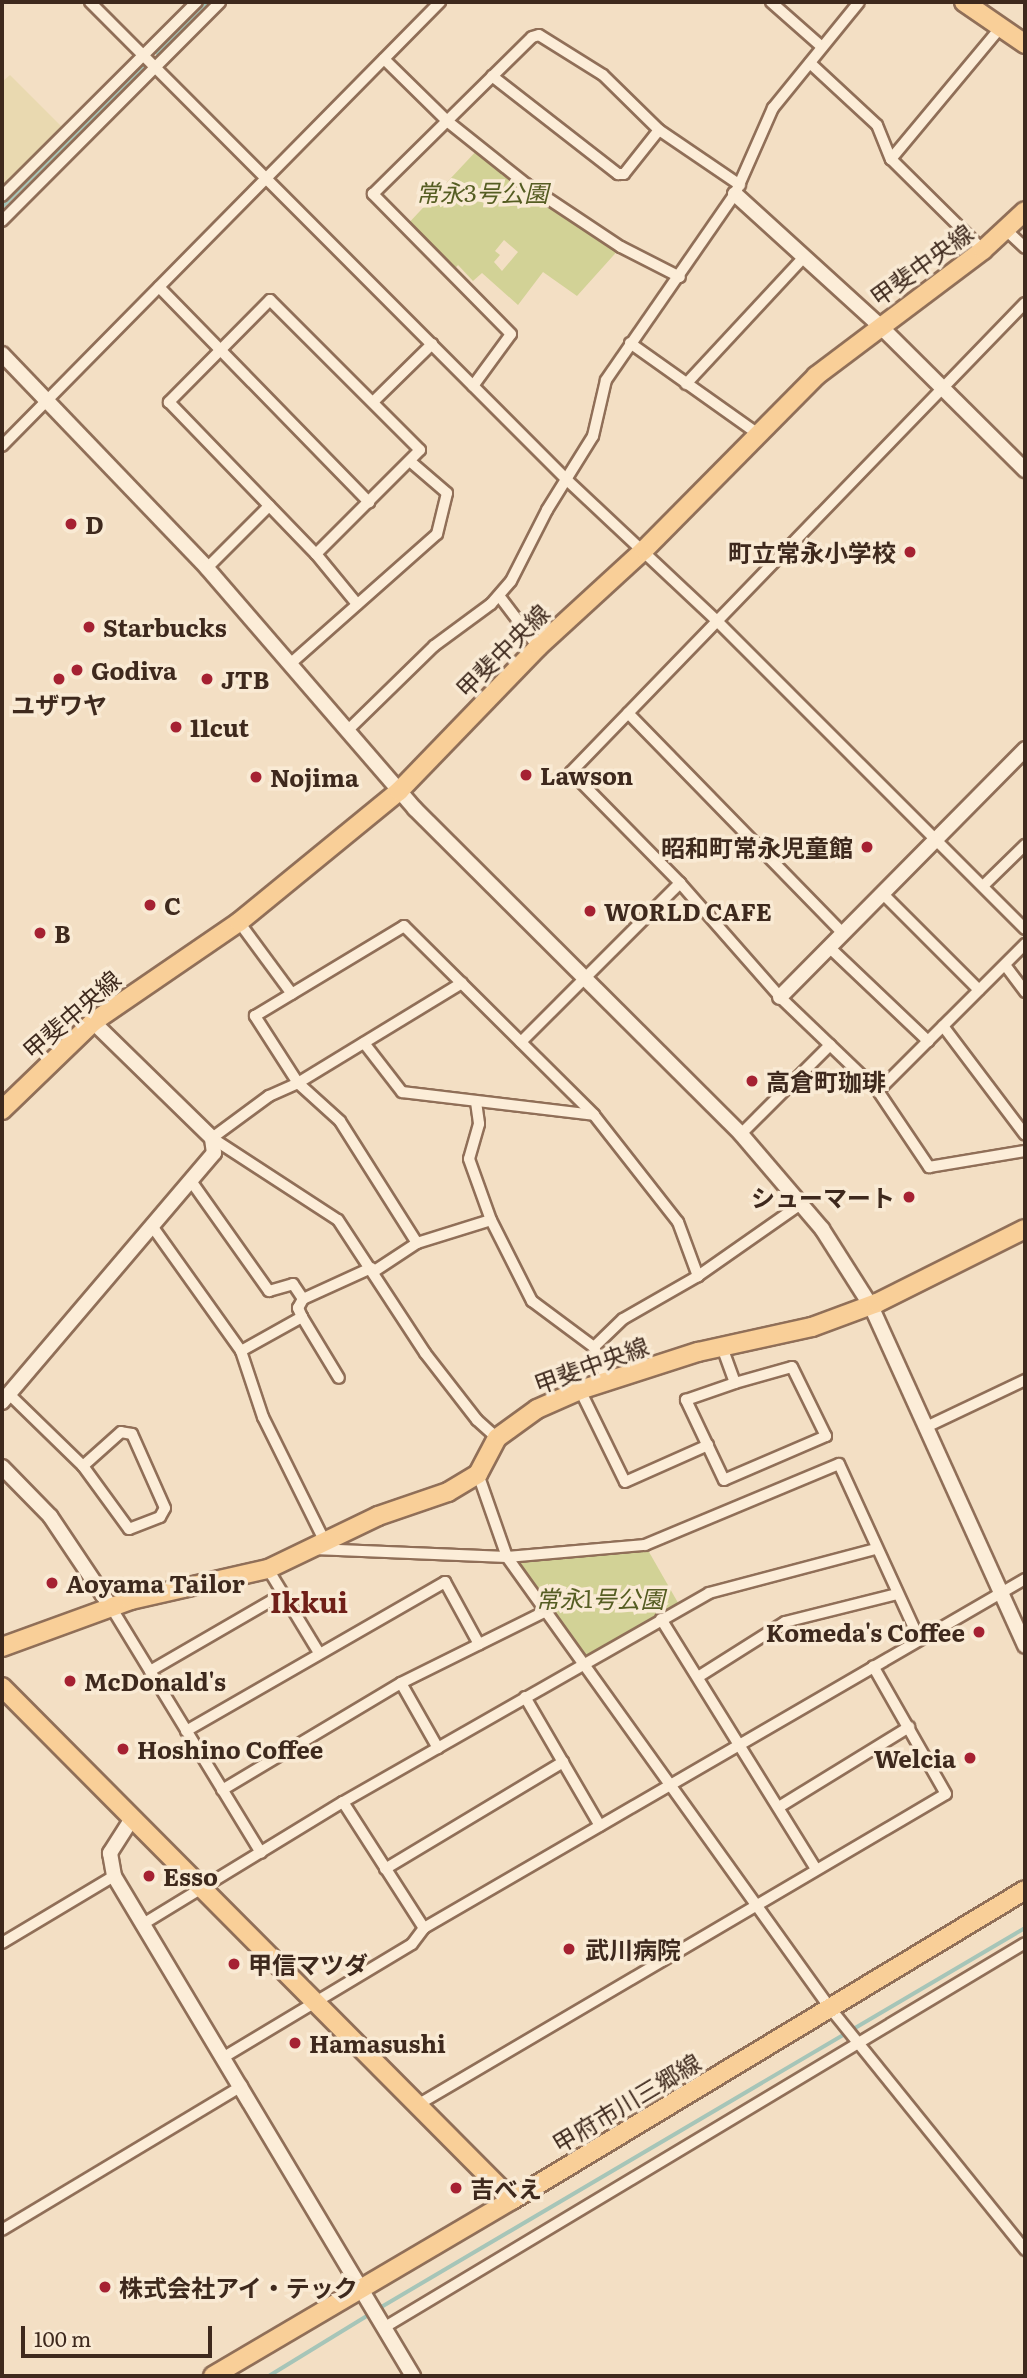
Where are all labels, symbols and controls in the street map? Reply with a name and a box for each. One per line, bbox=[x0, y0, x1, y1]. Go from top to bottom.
park label: 常永3号公園 bbox=[416, 178, 548, 206]
street label: 甲斐中央線 bbox=[864, 217, 978, 311]
place label: D bbox=[85, 510, 104, 538]
marker: D bbox=[63, 516, 79, 532]
place label: 町立常永小学校 bbox=[728, 538, 896, 566]
marker: 町立常永小学校 bbox=[902, 544, 918, 560]
street label: 甲斐中央線 bbox=[449, 597, 555, 703]
place label: Starbucks bbox=[103, 613, 227, 641]
marker: Starbucks bbox=[81, 619, 97, 635]
place label: Godiva bbox=[91, 656, 177, 684]
marker: Godiva bbox=[69, 662, 85, 678]
place label: JTB bbox=[221, 665, 269, 693]
marker: ユザワヤ bbox=[51, 671, 67, 687]
marker: JTB bbox=[199, 671, 215, 687]
place label: ユザワヤ bbox=[11, 690, 107, 718]
place label: 11cut bbox=[190, 713, 249, 741]
marker: 11cut bbox=[168, 719, 184, 735]
place label: Lawson bbox=[540, 761, 633, 789]
place label: Nojima bbox=[270, 763, 359, 791]
marker: Lawson bbox=[518, 767, 534, 783]
marker: Nojima bbox=[248, 769, 264, 785]
place label: 昭和町常永児童館 bbox=[661, 833, 853, 861]
marker: 昭和町常永児童館 bbox=[859, 839, 875, 855]
place label: C bbox=[164, 891, 181, 919]
marker: C bbox=[142, 897, 158, 913]
place label: WORLD CAFE bbox=[604, 897, 772, 925]
marker: WORLD CAFE bbox=[582, 903, 598, 919]
place label: B bbox=[54, 919, 71, 947]
marker: B bbox=[32, 925, 48, 941]
street label: 甲斐中央線 bbox=[16, 964, 126, 1064]
place label: 高倉町珈琲 bbox=[766, 1067, 886, 1095]
marker: 高倉町珈琲 bbox=[744, 1073, 760, 1089]
place label: シューマート bbox=[751, 1183, 895, 1211]
marker: シューマート bbox=[901, 1189, 917, 1205]
street label: 甲斐中央線 bbox=[530, 1330, 652, 1398]
place label: Aoyama Tailor bbox=[66, 1569, 245, 1597]
marker: Aoyama Tailor bbox=[44, 1575, 60, 1591]
district label: Ikkui bbox=[270, 1584, 348, 1618]
park label: 常永1号公園 bbox=[535, 1584, 665, 1612]
place label: Komeda's Coffee bbox=[766, 1618, 965, 1646]
marker: Komeda's Coffee bbox=[971, 1624, 987, 1640]
place label: McDonald's bbox=[84, 1667, 226, 1695]
marker: McDonald's bbox=[62, 1673, 78, 1689]
place label: Hoshino Coffee bbox=[137, 1735, 323, 1763]
marker: Hoshino Coffee bbox=[115, 1741, 131, 1757]
place label: Welcia bbox=[874, 1744, 956, 1772]
marker: Welcia bbox=[962, 1750, 978, 1766]
place label: Esso bbox=[163, 1862, 218, 1890]
marker: Esso bbox=[141, 1868, 157, 1884]
place label: 武川病院 bbox=[585, 1935, 681, 1963]
marker: 武川病院 bbox=[559, 1939, 579, 1959]
place label: 甲信マツダ bbox=[248, 1950, 368, 1978]
marker: 甲信マツダ bbox=[226, 1956, 242, 1972]
place label: Hamasushi bbox=[309, 2029, 446, 2057]
marker: Hamasushi bbox=[287, 2035, 303, 2051]
street label: 甲府市川三郷線 bbox=[547, 2046, 705, 2158]
place label: 吉べえ bbox=[470, 2174, 542, 2202]
marker: 吉べえ bbox=[448, 2180, 464, 2196]
place label: 株式会社アイ・テック bbox=[119, 2273, 359, 2301]
marker: 株式会社アイ・テック bbox=[97, 2279, 113, 2295]
scale bar bbox=[24, 2312, 215, 2356]
text: 100 m bbox=[34, 2322, 91, 2353]

